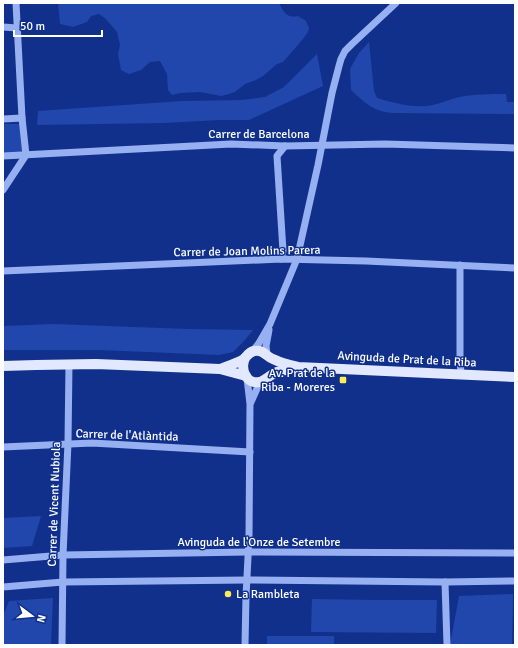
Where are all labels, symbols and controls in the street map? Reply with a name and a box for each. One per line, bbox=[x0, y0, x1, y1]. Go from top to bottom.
scale bar bbox=[14, 12, 102, 38]
text: 50 m bbox=[20, 19, 45, 34]
street label: Carrer de Barcelona bbox=[208, 127, 310, 142]
street label: Carrer de Joan Molins Parera bbox=[173, 243, 321, 260]
street label: Avinguda de Prat de la Riba bbox=[337, 348, 477, 371]
place label: Av. Prat de la Riba - Moreres bbox=[261, 366, 335, 395]
marker: Av. Prat de la Riba - Moreres bbox=[338, 375, 348, 385]
street label: Carrer de l'Atlàntida bbox=[75, 426, 179, 445]
street label: Carrer de Vicent Nubiola bbox=[45, 441, 64, 567]
street label: Avinguda de l'Onze de Setembre bbox=[177, 535, 341, 550]
place label: La Rambleta bbox=[236, 587, 300, 602]
marker: La Rambleta bbox=[223, 589, 233, 599]
north arrow bbox=[12, 596, 52, 636]
text: N bbox=[34, 613, 48, 624]

